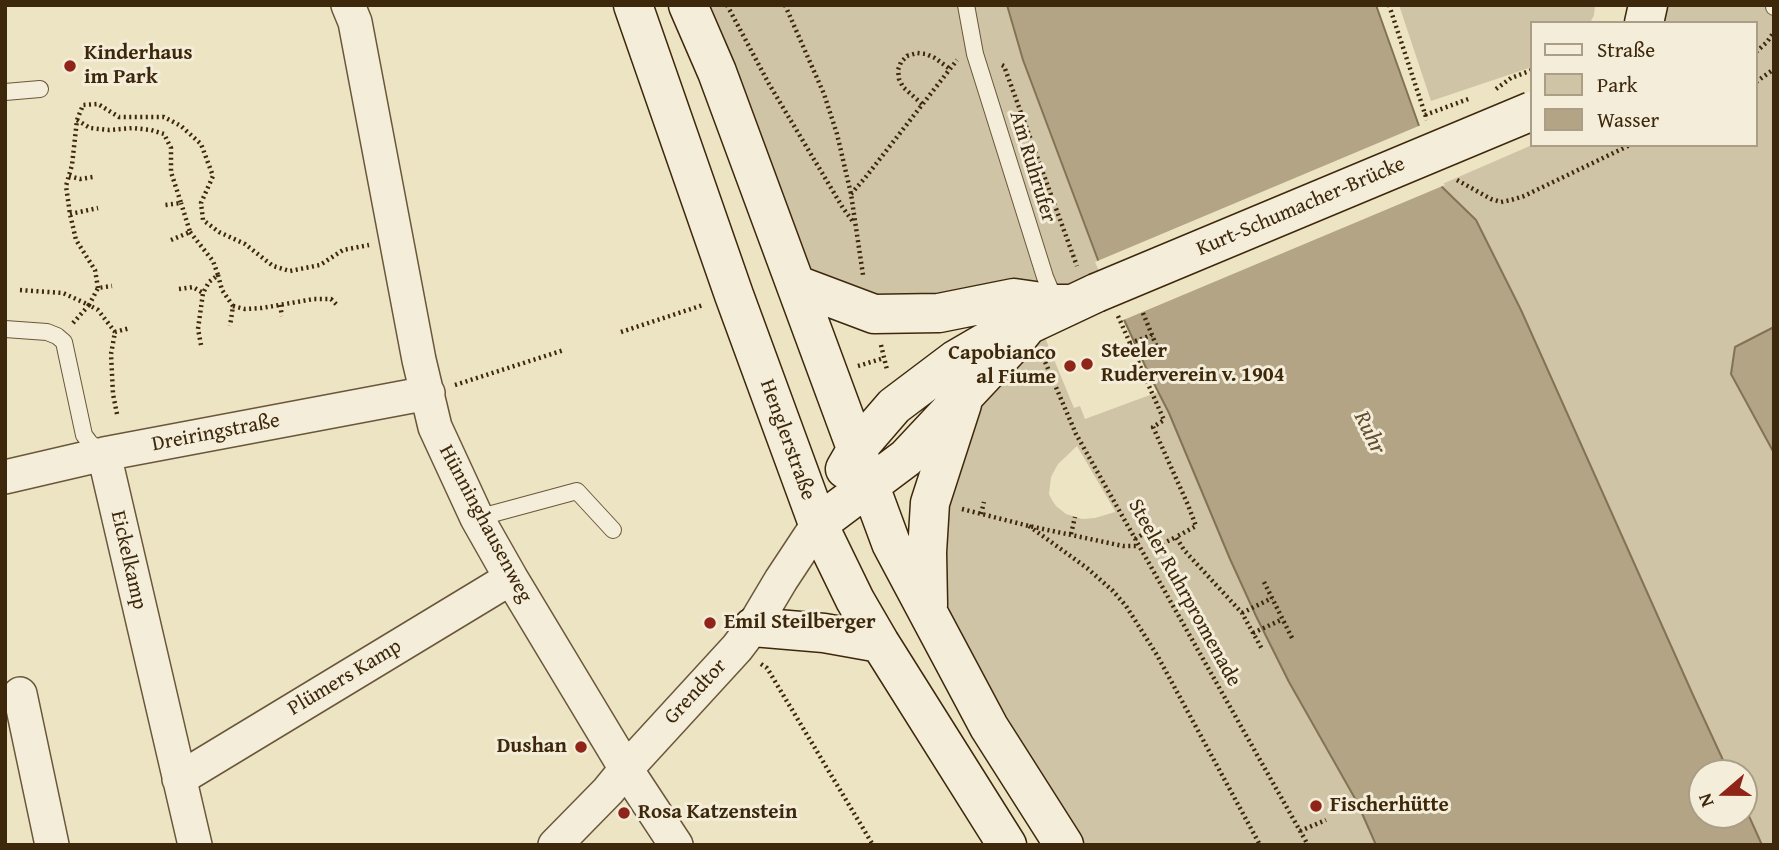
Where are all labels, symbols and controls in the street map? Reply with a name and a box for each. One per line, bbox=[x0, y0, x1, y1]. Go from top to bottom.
legend bbox=[1530, 21, 1758, 147]
text: Straße bbox=[1597, 34, 1655, 65]
place label: Kinderhaus im Park bbox=[84, 41, 192, 91]
marker: Kinderhaus im Park bbox=[62, 58, 78, 74]
text: Park bbox=[1597, 69, 1638, 100]
text: Wasser bbox=[1597, 104, 1659, 135]
street label: Am Ruhrufer bbox=[1003, 108, 1061, 226]
street label: Kurt-Schumacher-Brücke bbox=[1193, 152, 1409, 262]
place label: Steeler Ruderverein v. 1904 bbox=[1101, 339, 1285, 389]
place label: Capobianco al Fiume bbox=[948, 341, 1056, 391]
marker: Steeler Ruderverein v. 1904 bbox=[1079, 356, 1095, 372]
marker: Capobianco al Fiume bbox=[1062, 358, 1078, 374]
street label: Henglerstraße bbox=[753, 376, 821, 504]
water label: Ruhr bbox=[1347, 407, 1391, 459]
street label: Dreiringstraße bbox=[150, 408, 282, 458]
street label: Hünninghausenweg bbox=[433, 441, 537, 607]
street label: Steeler Ruhrpromenade bbox=[1122, 495, 1246, 691]
street label: Eickelkamp bbox=[104, 508, 152, 612]
place label: Emil Steilberger bbox=[724, 610, 876, 636]
marker: Emil Steilberger bbox=[702, 615, 718, 631]
street label: Plümers Kamp bbox=[284, 634, 406, 722]
street label: Grendtor bbox=[659, 654, 733, 730]
place label: Dushan bbox=[497, 734, 567, 760]
marker: Dushan bbox=[573, 739, 589, 755]
north arrow bbox=[1688, 759, 1758, 829]
text: N bbox=[1690, 790, 1720, 811]
place label: Fischerhütte bbox=[1330, 793, 1449, 819]
marker: Fischerhütte bbox=[1308, 798, 1324, 814]
place label: Rosa Katzenstein bbox=[638, 800, 798, 826]
marker: Rosa Katzenstein bbox=[616, 805, 632, 821]

